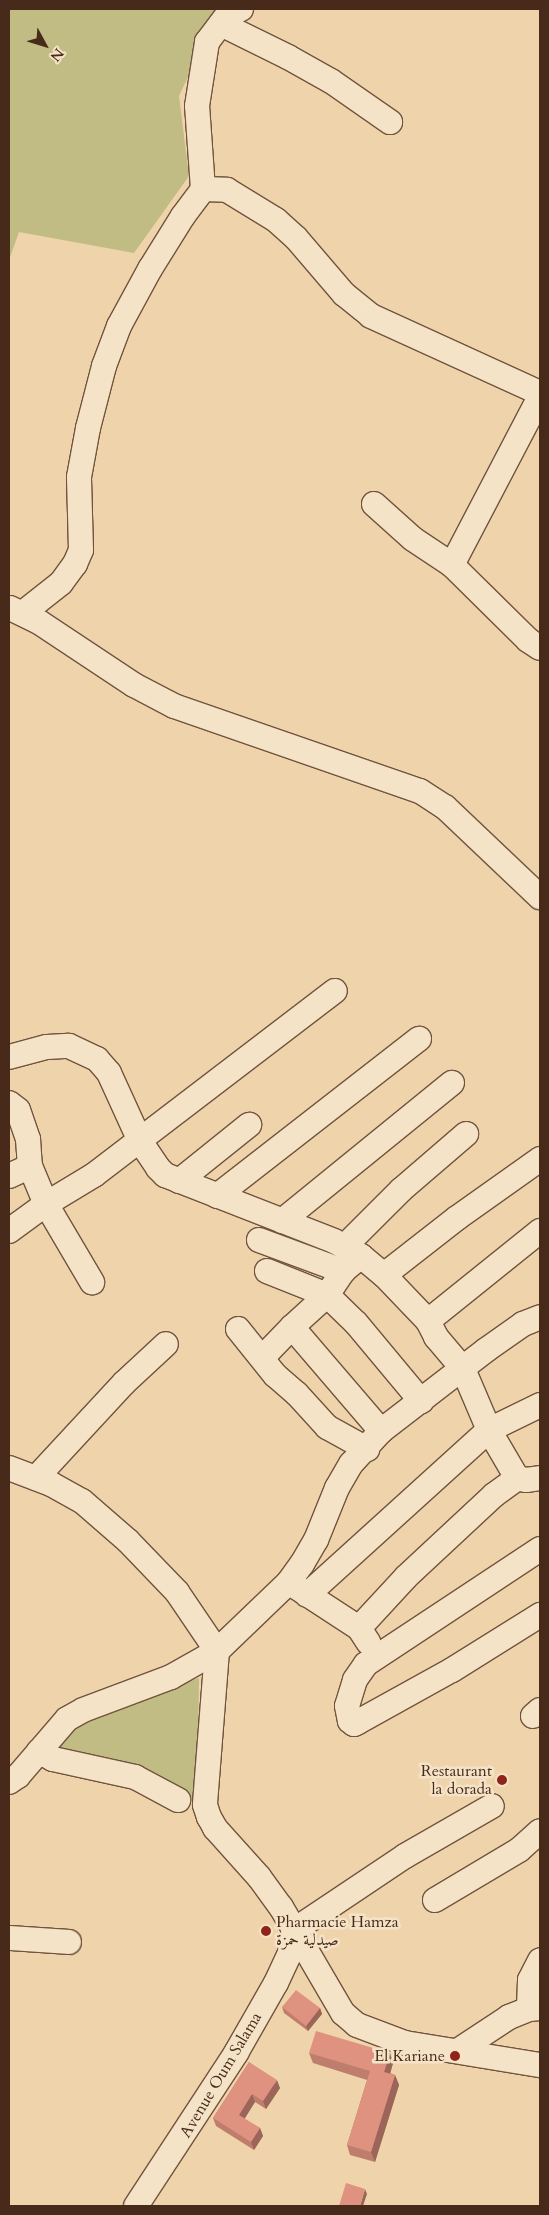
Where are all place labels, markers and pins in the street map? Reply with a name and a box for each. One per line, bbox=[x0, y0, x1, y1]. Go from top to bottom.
place label: Restaurant la dorada bbox=[421, 1761, 492, 1799]
marker: Restaurant la dorada bbox=[496, 1774, 508, 1786]
place label: Pharmacie Hamza صيدلية حمزة bbox=[276, 1912, 399, 1950]
marker: Pharmacie Hamza صيدلية حمزة bbox=[260, 1925, 272, 1937]
place label: El Kariane bbox=[374, 2046, 445, 2066]
marker: El Kariane bbox=[449, 2050, 461, 2062]

